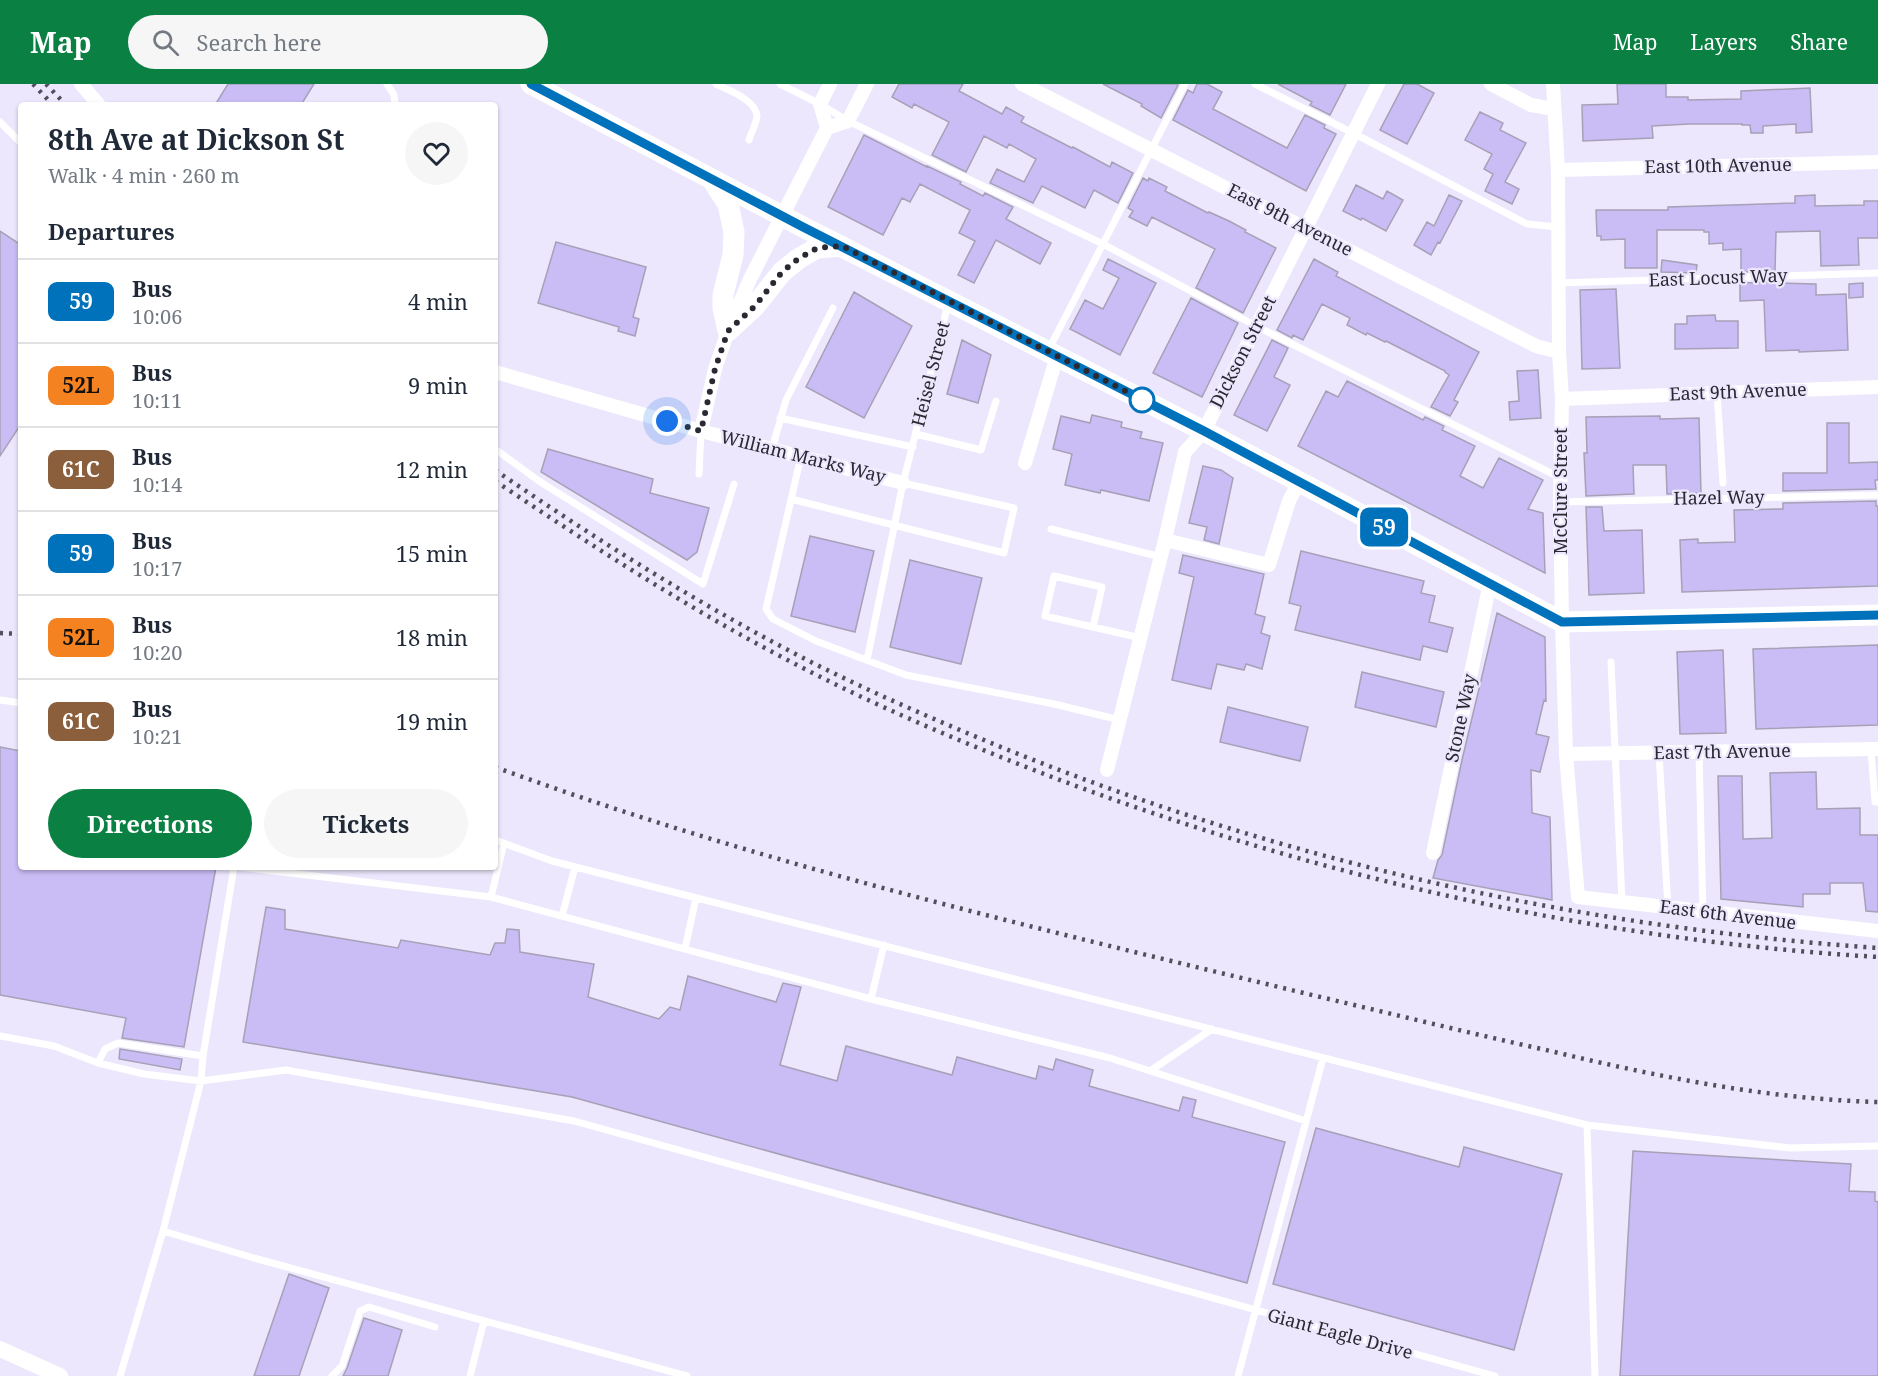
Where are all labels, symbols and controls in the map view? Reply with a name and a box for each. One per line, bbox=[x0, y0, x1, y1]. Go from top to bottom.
search box bbox=[128, 15, 548, 69]
text: Map bbox=[30, 23, 92, 61]
icon: search bbox=[149, 26, 182, 59]
text: Search here bbox=[197, 27, 321, 57]
text: Map bbox=[1613, 28, 1657, 56]
text: Layers bbox=[1690, 28, 1757, 56]
text: Share bbox=[1790, 28, 1848, 56]
text: 8th Ave at Dickson St bbox=[48, 120, 344, 158]
button: heart bbox=[405, 122, 468, 185]
street label: East 10th Avenue bbox=[1644, 152, 1792, 178]
text: Walk · 4 min · 260 m bbox=[48, 162, 240, 189]
street label: East 9th Avenue bbox=[1224, 177, 1357, 261]
text: Departures bbox=[48, 216, 175, 246]
street label: East Locust Way bbox=[1648, 263, 1789, 291]
text: Bus bbox=[132, 273, 172, 303]
text: 4 min bbox=[408, 286, 468, 316]
text: 59 bbox=[69, 287, 93, 315]
street label: Dickson Street bbox=[1203, 291, 1281, 412]
text: 10:06 bbox=[132, 303, 182, 330]
street label: Heisel Street bbox=[905, 319, 955, 429]
text: Bus bbox=[132, 357, 172, 387]
text: 9 min bbox=[408, 370, 468, 400]
text: 52L bbox=[62, 371, 100, 399]
street label: East 9th Avenue bbox=[1669, 377, 1807, 405]
text: 10:11 bbox=[132, 387, 182, 414]
unlabelled marker bbox=[1129, 387, 1155, 413]
your location bbox=[652, 406, 682, 436]
street label: William Marks Way bbox=[718, 424, 889, 488]
street label: McClure Street bbox=[1548, 428, 1572, 554]
text: Bus bbox=[132, 441, 172, 471]
text: 12 min bbox=[396, 454, 468, 484]
text: 61C bbox=[62, 455, 100, 483]
text: 10:14 bbox=[132, 471, 182, 498]
street label: Hazel Way bbox=[1673, 484, 1766, 510]
line badge: 59 bbox=[1357, 508, 1411, 546]
text: 59 bbox=[1372, 513, 1396, 541]
text: Bus bbox=[132, 525, 172, 555]
text: 15 min bbox=[396, 538, 468, 568]
text: 59 bbox=[69, 539, 93, 567]
text: 10:17 bbox=[132, 555, 182, 582]
text: Bus bbox=[132, 609, 172, 639]
text: 18 min bbox=[396, 622, 468, 652]
text: 52L bbox=[62, 623, 100, 651]
text: 10:20 bbox=[132, 639, 182, 666]
street label: Stone Way bbox=[1439, 670, 1481, 764]
text: Bus bbox=[132, 693, 172, 723]
text: 19 min bbox=[396, 706, 468, 736]
text: 61C bbox=[62, 707, 100, 735]
text: 10:21 bbox=[132, 723, 182, 750]
street label: East 7th Avenue bbox=[1653, 738, 1791, 764]
button: Directions bbox=[48, 789, 252, 858]
button: Tickets bbox=[264, 789, 468, 858]
street label: East 6th Avenue bbox=[1659, 894, 1798, 934]
street label: Giant Eagle Drive bbox=[1265, 1302, 1416, 1364]

